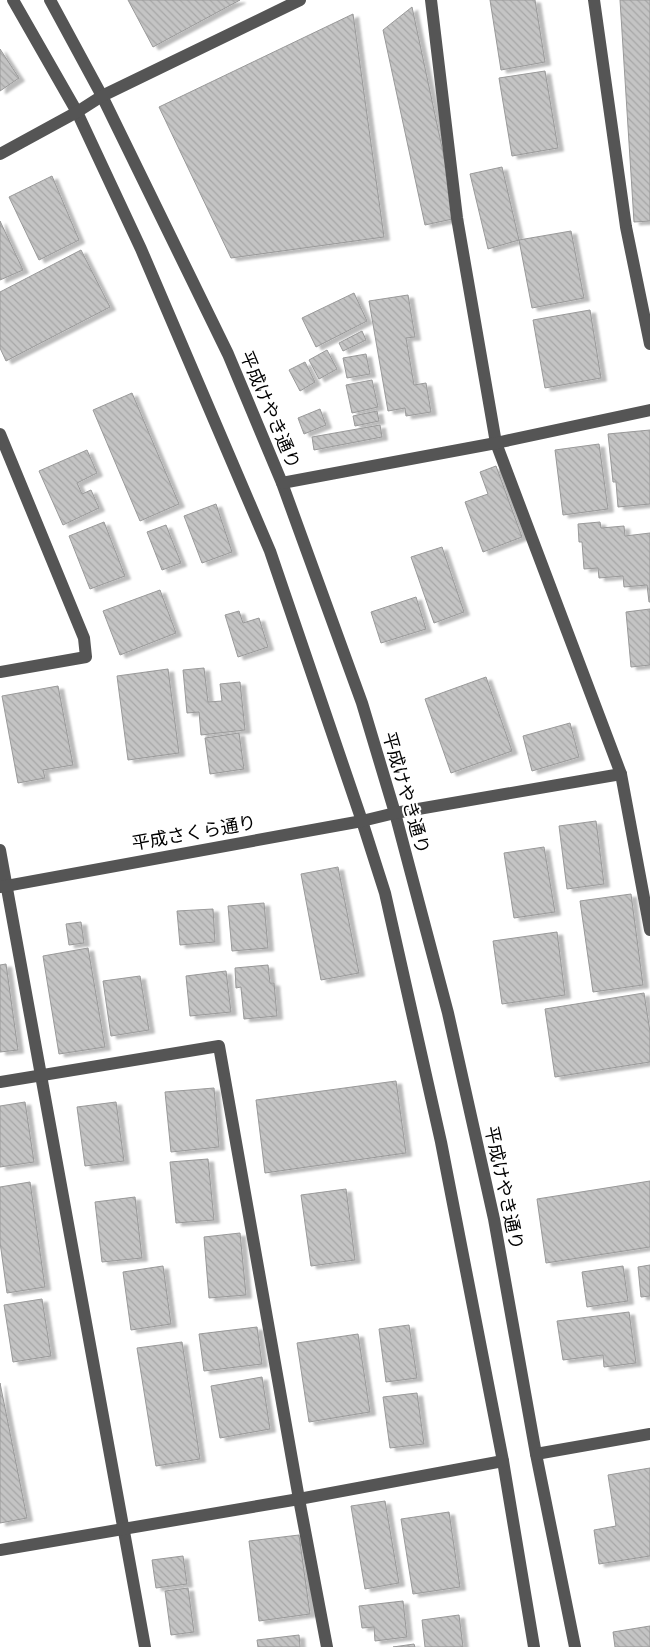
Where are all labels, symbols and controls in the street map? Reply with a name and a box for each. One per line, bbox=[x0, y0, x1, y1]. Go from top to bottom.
street label: 平成けやき通り bbox=[235, 348, 305, 472]
street label: 平成けやき通り bbox=[378, 729, 434, 857]
street label: 平成さくら通り bbox=[130, 811, 258, 855]
street label: 平成けやき通り bbox=[480, 1124, 528, 1252]

